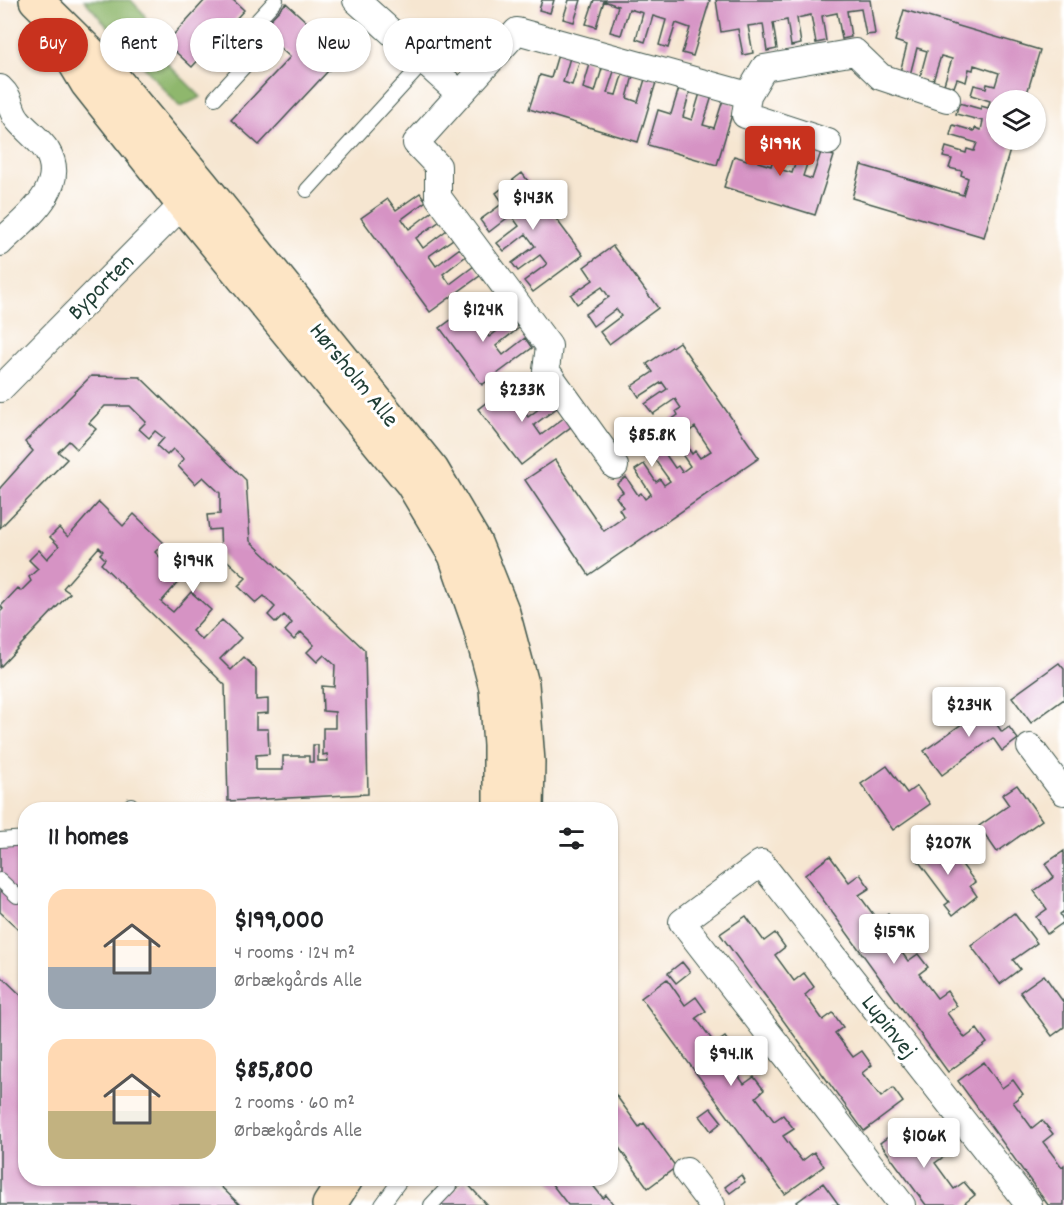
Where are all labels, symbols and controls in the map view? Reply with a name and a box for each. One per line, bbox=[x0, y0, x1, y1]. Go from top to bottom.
chip: Buy bbox=[18, 18, 88, 72]
chip: Rent bbox=[100, 18, 178, 72]
chip: Filters bbox=[190, 18, 284, 72]
chip: New bbox=[296, 18, 371, 72]
chip: Apartment bbox=[383, 18, 513, 72]
map controls bbox=[986, 90, 1046, 150]
button: layers bbox=[986, 90, 1046, 150]
pin: $199K bbox=[738, 126, 822, 177]
text: $199K bbox=[759, 131, 801, 159]
pin: $143K bbox=[491, 180, 575, 231]
text: $143K bbox=[513, 185, 553, 213]
street label: Byporten bbox=[61, 247, 143, 329]
pin: $124K bbox=[441, 292, 525, 343]
text: $124K bbox=[463, 297, 503, 325]
street label: Hørsholm Alle bbox=[300, 316, 406, 436]
pin: $233K bbox=[480, 372, 564, 423]
text: $233K bbox=[499, 377, 545, 405]
pin: $85.8K bbox=[603, 417, 701, 468]
text: $85.8K bbox=[628, 422, 676, 450]
pin: $194K bbox=[151, 543, 235, 594]
text: $194K bbox=[172, 548, 214, 576]
pin: $234K bbox=[927, 687, 1011, 738]
text: $234K bbox=[946, 692, 992, 720]
text: 11 homes bbox=[48, 820, 129, 857]
icon: filters bbox=[555, 822, 588, 855]
pin: $207K bbox=[906, 825, 990, 876]
text: $207K bbox=[925, 830, 971, 858]
text: $199,000 bbox=[234, 903, 324, 940]
icon: home bbox=[96, 913, 168, 985]
pin: $159K bbox=[852, 914, 936, 965]
text: $159K bbox=[873, 919, 915, 947]
text: 4 rooms · 124 m² bbox=[234, 940, 355, 968]
text: Ørbækgårds Alle bbox=[234, 968, 362, 996]
street label: Lupinvej bbox=[852, 988, 924, 1067]
pin: $94.1K bbox=[682, 1036, 780, 1087]
text: $94.1K bbox=[709, 1041, 753, 1069]
text: $85,800 bbox=[234, 1053, 313, 1090]
icon: home bbox=[96, 1063, 168, 1135]
text: 2 rooms · 60 m² bbox=[234, 1090, 355, 1118]
text: Ørbækgårds Alle bbox=[234, 1118, 362, 1146]
pin: $106K bbox=[882, 1118, 966, 1169]
text: $106K bbox=[902, 1123, 946, 1151]

